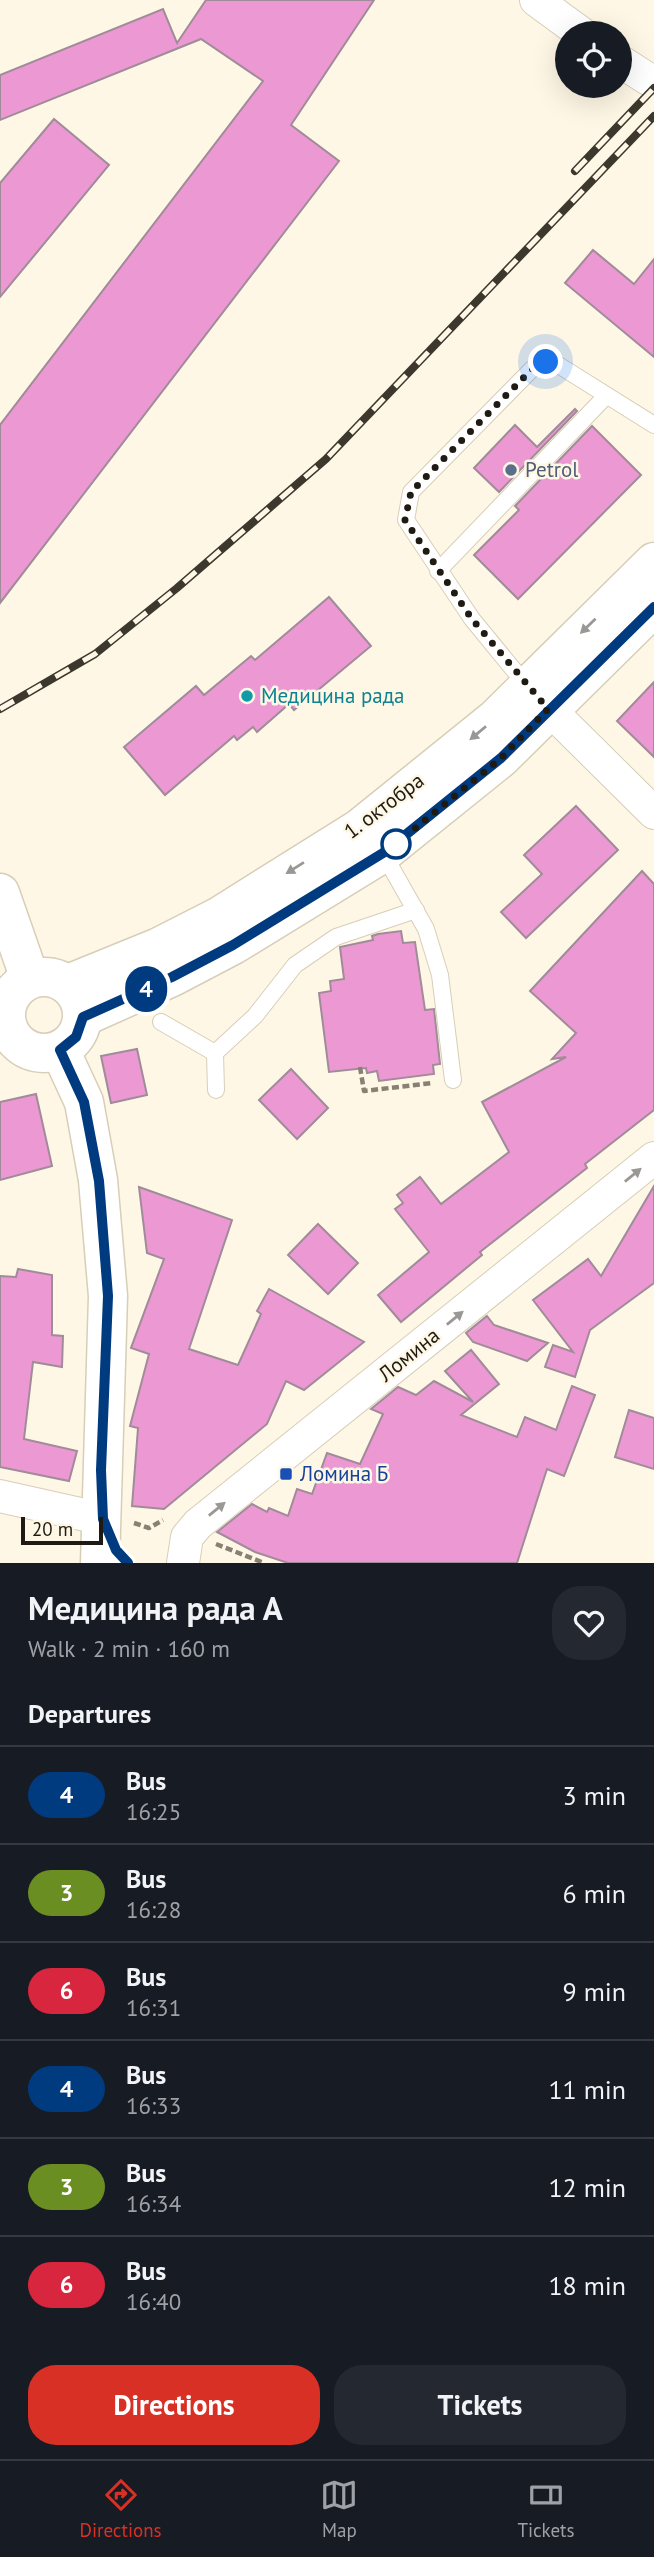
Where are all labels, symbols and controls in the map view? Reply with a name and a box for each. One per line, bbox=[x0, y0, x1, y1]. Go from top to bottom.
map controls bbox=[555, 21, 632, 98]
button: locate bbox=[555, 21, 632, 98]
your location bbox=[528, 344, 563, 379]
place label: Petrol bbox=[525, 456, 578, 483]
marker: Petrol bbox=[503, 462, 519, 478]
one-way arrow bbox=[580, 617, 597, 634]
place label: Медицина рада bbox=[261, 682, 405, 709]
marker: Медицина рада bbox=[239, 688, 255, 704]
one-way arrow bbox=[469, 725, 486, 740]
street label: 1. октобра bbox=[338, 767, 429, 845]
unlabelled marker bbox=[381, 829, 411, 859]
one-way arrow bbox=[285, 862, 305, 875]
line badge: 4 bbox=[123, 966, 169, 1012]
text: 4 bbox=[139, 973, 153, 1004]
one-way arrow bbox=[623, 1168, 641, 1183]
one-way arrow bbox=[446, 1310, 464, 1325]
street label: Ломина bbox=[372, 1322, 445, 1388]
place label: Ломина Б bbox=[299, 1460, 388, 1487]
marker: Ломина Б bbox=[278, 1466, 294, 1482]
one-way arrow bbox=[207, 1501, 225, 1516]
scale bar bbox=[21, 1514, 103, 1546]
text: 20 m bbox=[32, 1517, 73, 1541]
text: Медицина рада А bbox=[28, 1586, 283, 1629]
button: heart bbox=[552, 1586, 626, 1660]
text: Walk · 2 min · 160 m bbox=[28, 1634, 230, 1663]
text: Departures bbox=[28, 1697, 151, 1730]
text: Bus bbox=[126, 1764, 166, 1797]
text: 4 bbox=[60, 1779, 73, 1810]
text: 3 min bbox=[563, 1779, 626, 1812]
text: 16:25 bbox=[126, 1797, 181, 1826]
text: Bus bbox=[126, 1862, 166, 1895]
text: 3 bbox=[60, 1877, 73, 1908]
text: 6 min bbox=[563, 1877, 626, 1910]
text: 16:28 bbox=[126, 1895, 181, 1924]
text: Bus bbox=[126, 1960, 166, 1993]
text: 6 bbox=[60, 1975, 73, 2006]
text: 9 min bbox=[563, 1975, 626, 2008]
text: 16:31 bbox=[126, 1993, 181, 2022]
text: Bus bbox=[126, 2058, 166, 2091]
text: 4 bbox=[60, 2073, 73, 2104]
text: 11 min bbox=[548, 2073, 626, 2106]
text: 16:33 bbox=[126, 2091, 181, 2120]
text: Bus bbox=[126, 2156, 166, 2189]
text: 3 bbox=[60, 2171, 73, 2202]
text: 12 min bbox=[548, 2171, 626, 2204]
text: 16:34 bbox=[126, 2189, 181, 2218]
text: Bus bbox=[126, 2254, 166, 2287]
text: 6 bbox=[60, 2269, 73, 2300]
text: 18 min bbox=[548, 2269, 626, 2302]
text: 16:40 bbox=[126, 2287, 181, 2316]
button: Directions bbox=[28, 2365, 320, 2445]
button: Tickets bbox=[334, 2365, 626, 2445]
tab: Directions bbox=[79, 2476, 162, 2542]
tab: Map bbox=[320, 2476, 358, 2542]
tab: Tickets bbox=[517, 2476, 575, 2542]

